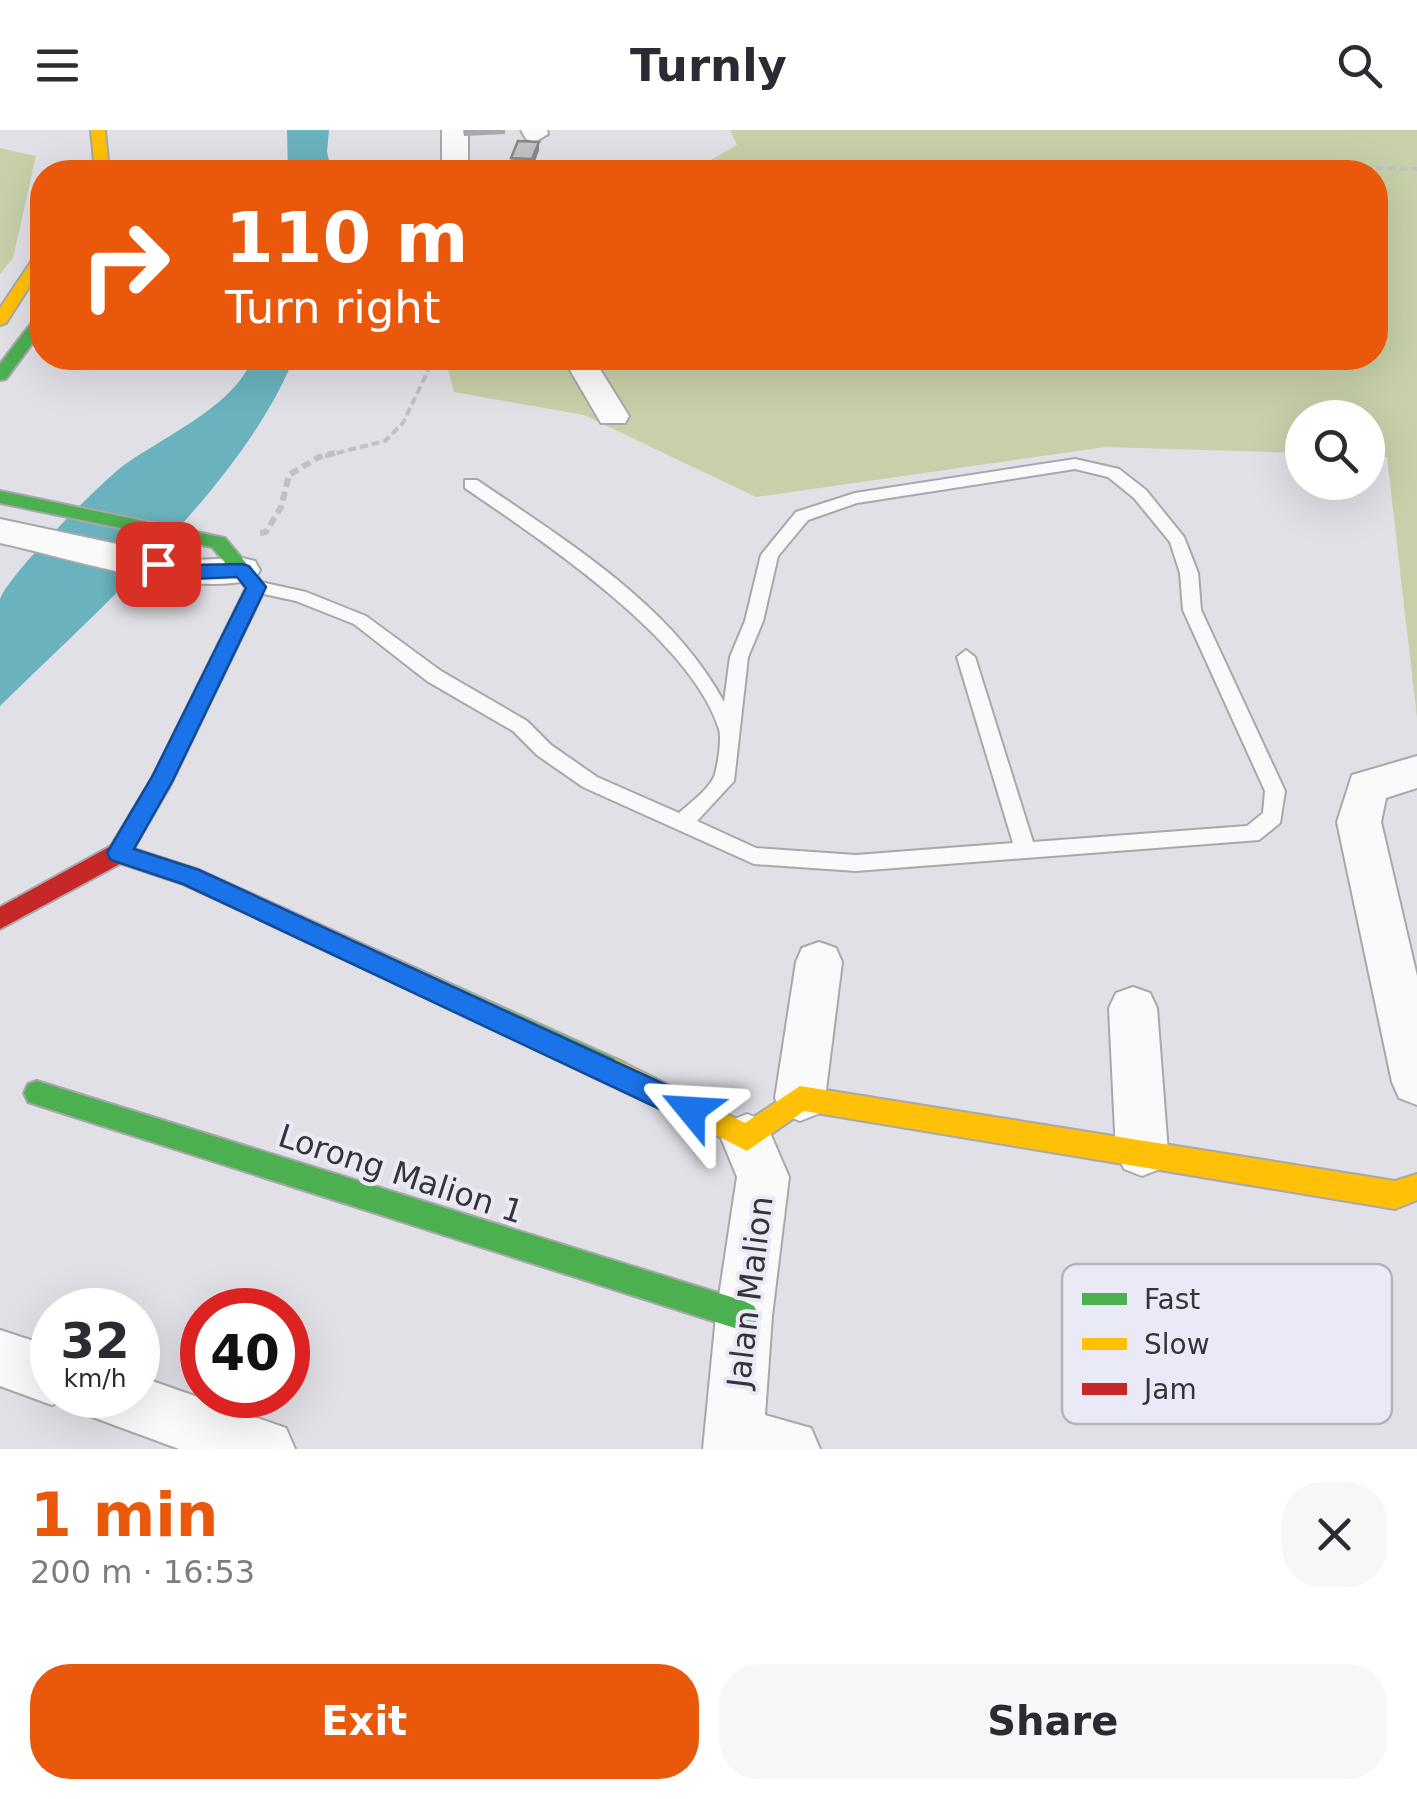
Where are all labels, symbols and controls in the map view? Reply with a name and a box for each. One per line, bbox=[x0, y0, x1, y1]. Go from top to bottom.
icon: menu bbox=[30, 38, 85, 93]
icon: search bbox=[1332, 38, 1387, 93]
text: Turnly bbox=[630, 39, 787, 92]
text: 110 m bbox=[225, 197, 468, 279]
icon: right bbox=[60, 200, 190, 330]
text: Turn right bbox=[225, 281, 440, 334]
map controls bbox=[1285, 400, 1385, 500]
button: search bbox=[1285, 400, 1385, 500]
pin bbox=[116, 522, 201, 607]
icon: arrive bbox=[131, 537, 186, 592]
position arrow bbox=[639, 1058, 743, 1162]
street label: Lorong Malion 1 bbox=[274, 1117, 528, 1231]
street label: Jalan Malion bbox=[719, 1194, 781, 1392]
legend bbox=[1062, 1264, 1392, 1424]
text: Fast bbox=[1144, 1283, 1200, 1316]
speed limit sign: 40 bbox=[180, 1288, 310, 1418]
text: 32 bbox=[60, 1312, 130, 1370]
text: Slow bbox=[1144, 1328, 1210, 1361]
text: km/h bbox=[63, 1364, 127, 1393]
text: Jam bbox=[1142, 1373, 1197, 1406]
text: 1 min bbox=[30, 1480, 218, 1550]
button: close bbox=[1282, 1482, 1387, 1587]
text: 200 m · 16:53 bbox=[30, 1553, 255, 1591]
button: Exit bbox=[30, 1664, 699, 1779]
button: Share bbox=[719, 1664, 1387, 1779]

